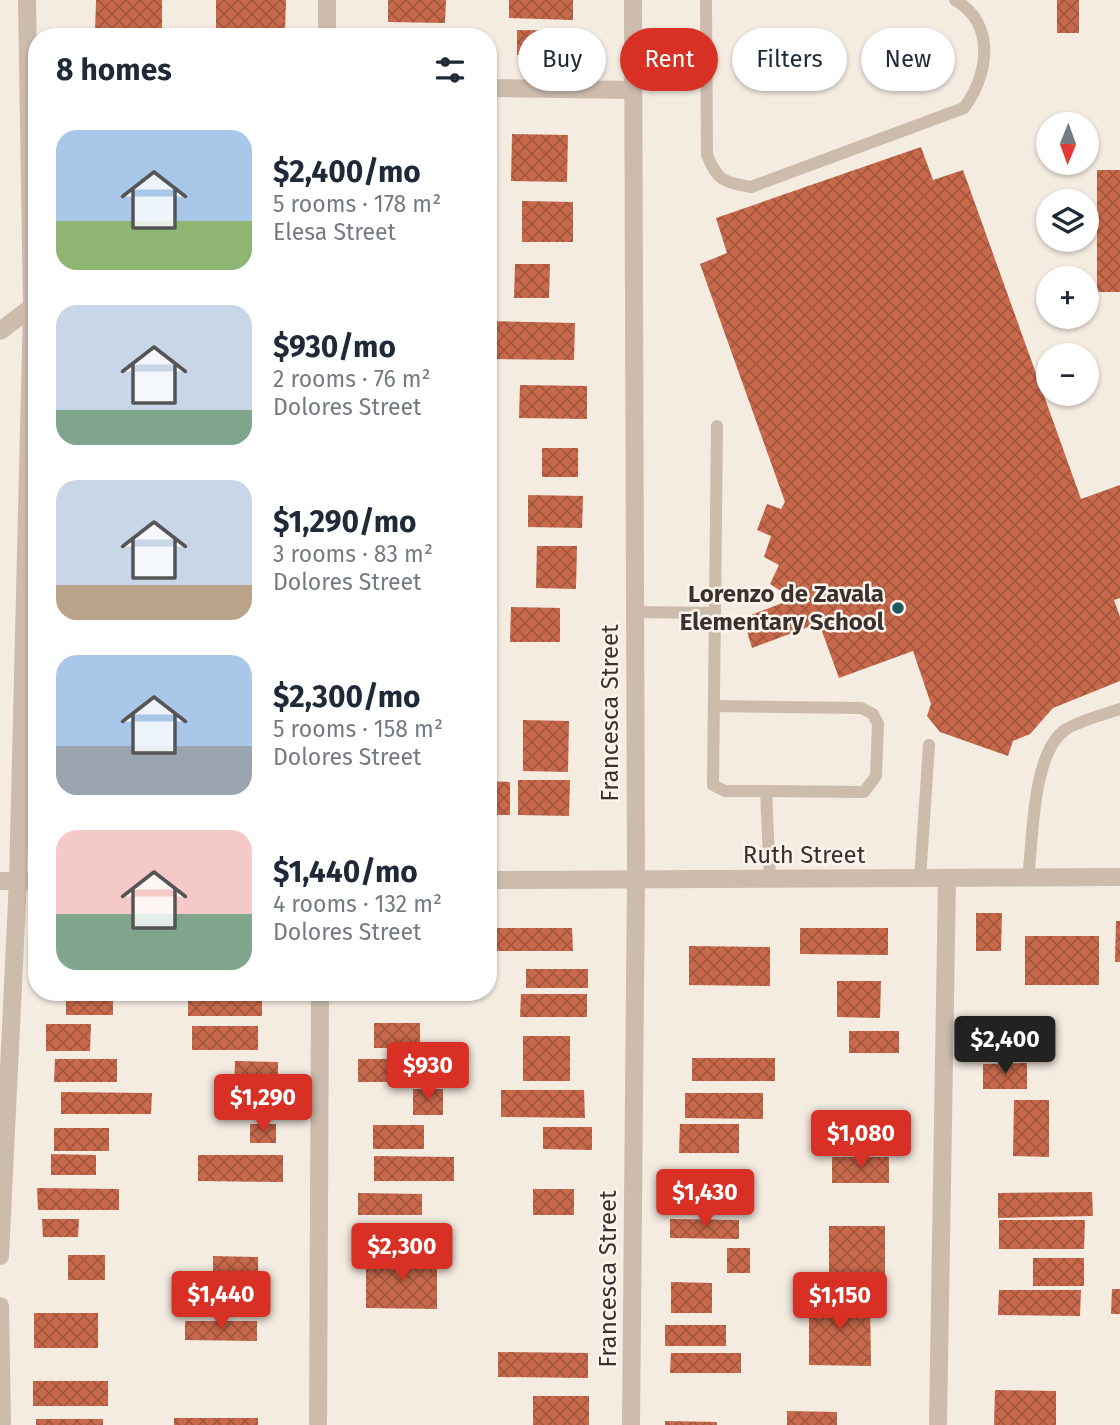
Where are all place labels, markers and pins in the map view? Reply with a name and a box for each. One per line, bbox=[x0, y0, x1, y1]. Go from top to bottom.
place label: Lorenzo de Zavala Elementary School bbox=[680, 580, 885, 636]
marker: Lorenzo de Zavala Elementary School bbox=[890, 600, 906, 616]
pin: $2,400 bbox=[948, 1016, 1062, 1076]
pin: $930 bbox=[387, 1042, 469, 1102]
pin: $1,290 bbox=[206, 1074, 320, 1134]
pin: $1,080 bbox=[804, 1110, 918, 1170]
pin: $1,430 bbox=[648, 1170, 762, 1229]
pin: $2,300 bbox=[345, 1224, 459, 1283]
pin: $1,440 bbox=[164, 1272, 278, 1331]
pin: $1,150 bbox=[783, 1272, 897, 1332]

